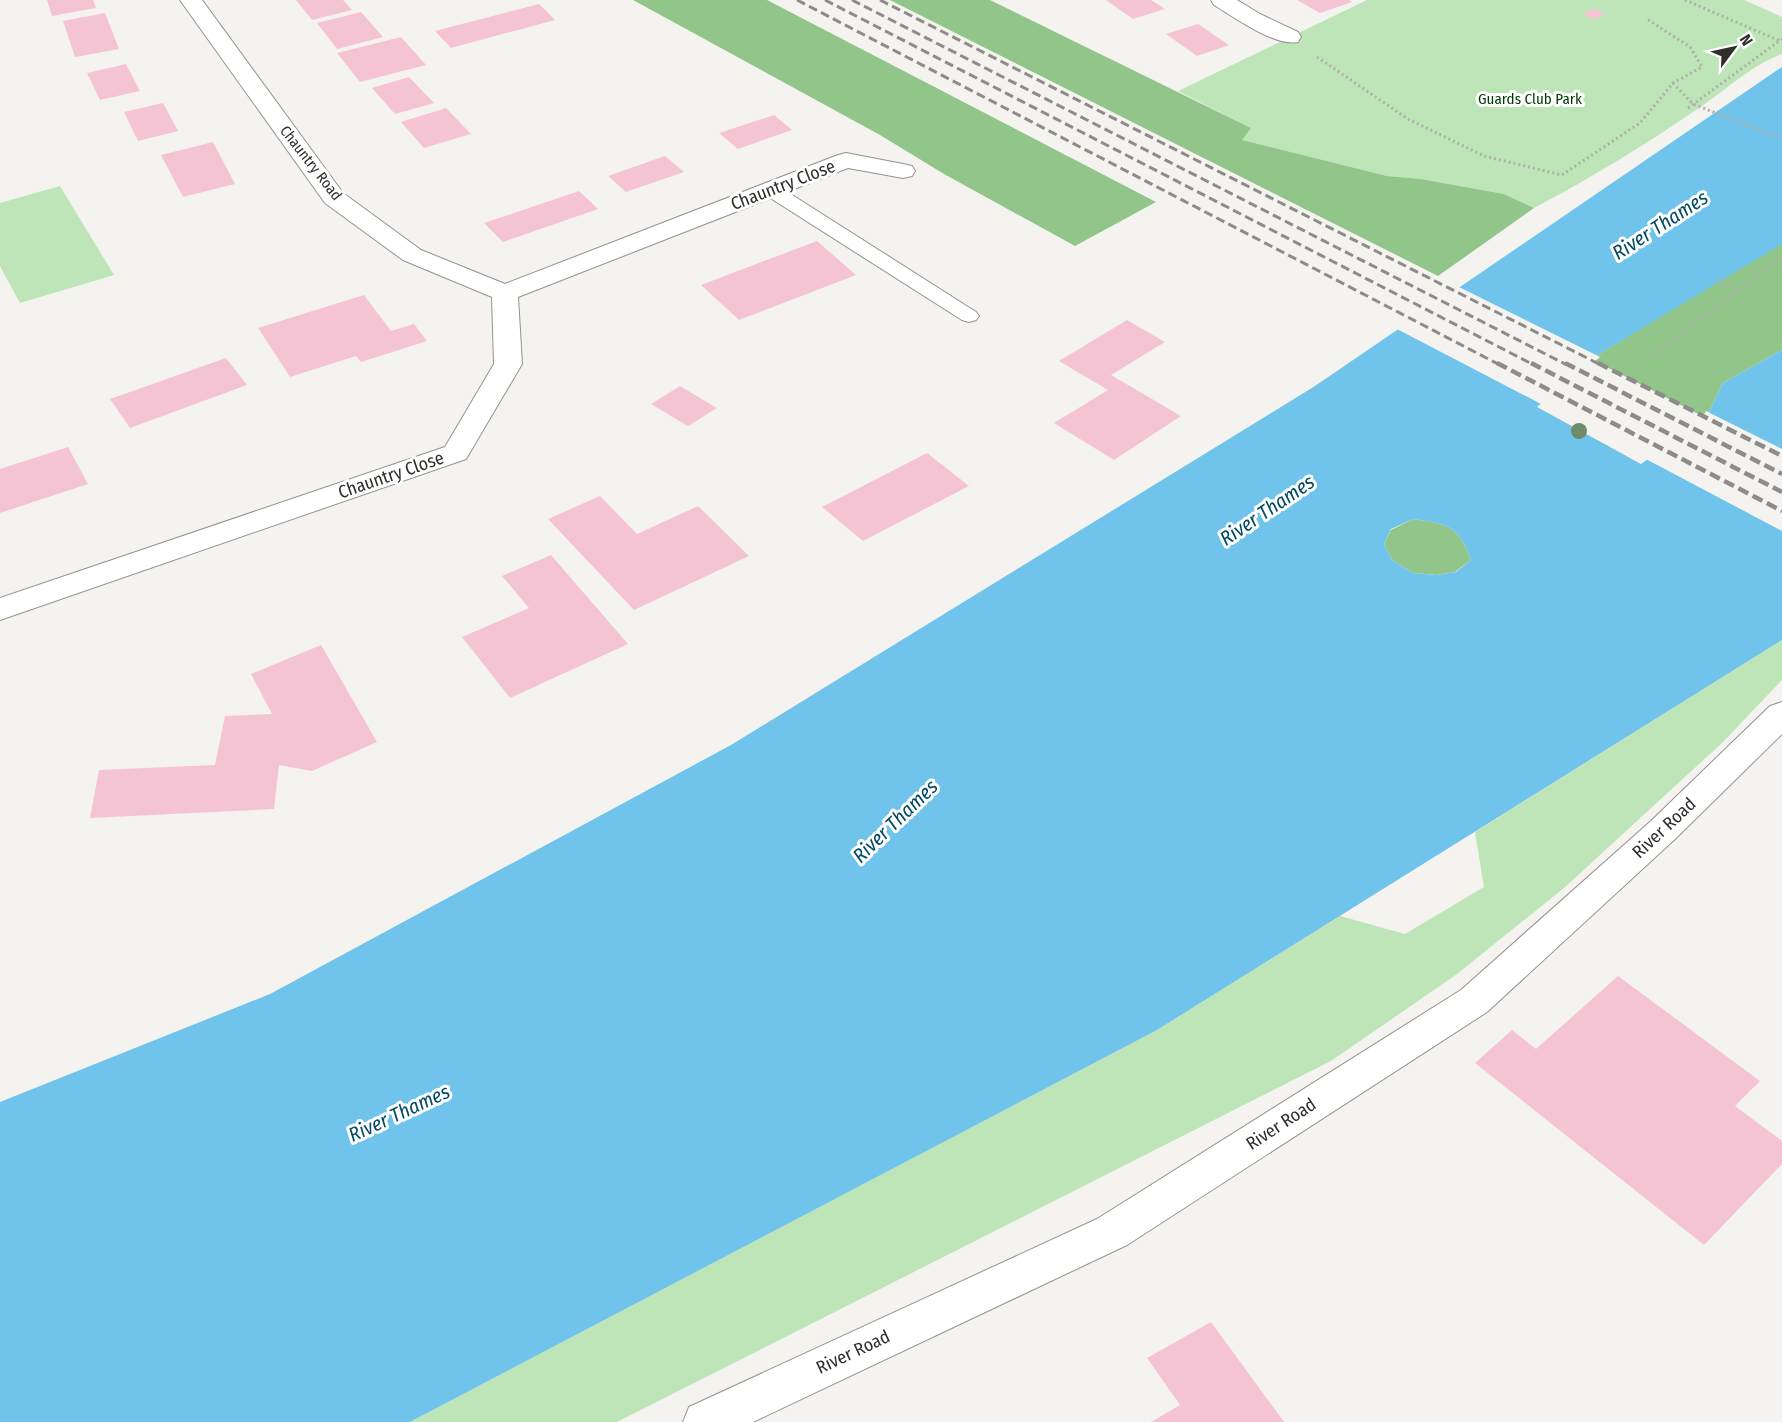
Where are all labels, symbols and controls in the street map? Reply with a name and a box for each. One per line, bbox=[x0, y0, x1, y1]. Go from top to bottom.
north arrow bbox=[1704, 18, 1764, 78]
text: N bbox=[1736, 31, 1757, 49]
park label: Guards Club Park bbox=[1478, 90, 1582, 108]
street label: Chauntry Road bbox=[276, 122, 346, 204]
street label: Chauntry Close bbox=[728, 155, 839, 215]
water label: River Thames bbox=[1608, 185, 1713, 265]
street label: Chauntry Close bbox=[335, 447, 447, 503]
water label: River Thames bbox=[1215, 469, 1319, 550]
water label: River Thames bbox=[847, 774, 943, 867]
street label: River Road bbox=[1628, 793, 1700, 863]
water label: River Thames bbox=[345, 1079, 454, 1147]
street label: River Road bbox=[1242, 1093, 1320, 1155]
street label: River Road bbox=[813, 1325, 893, 1379]

